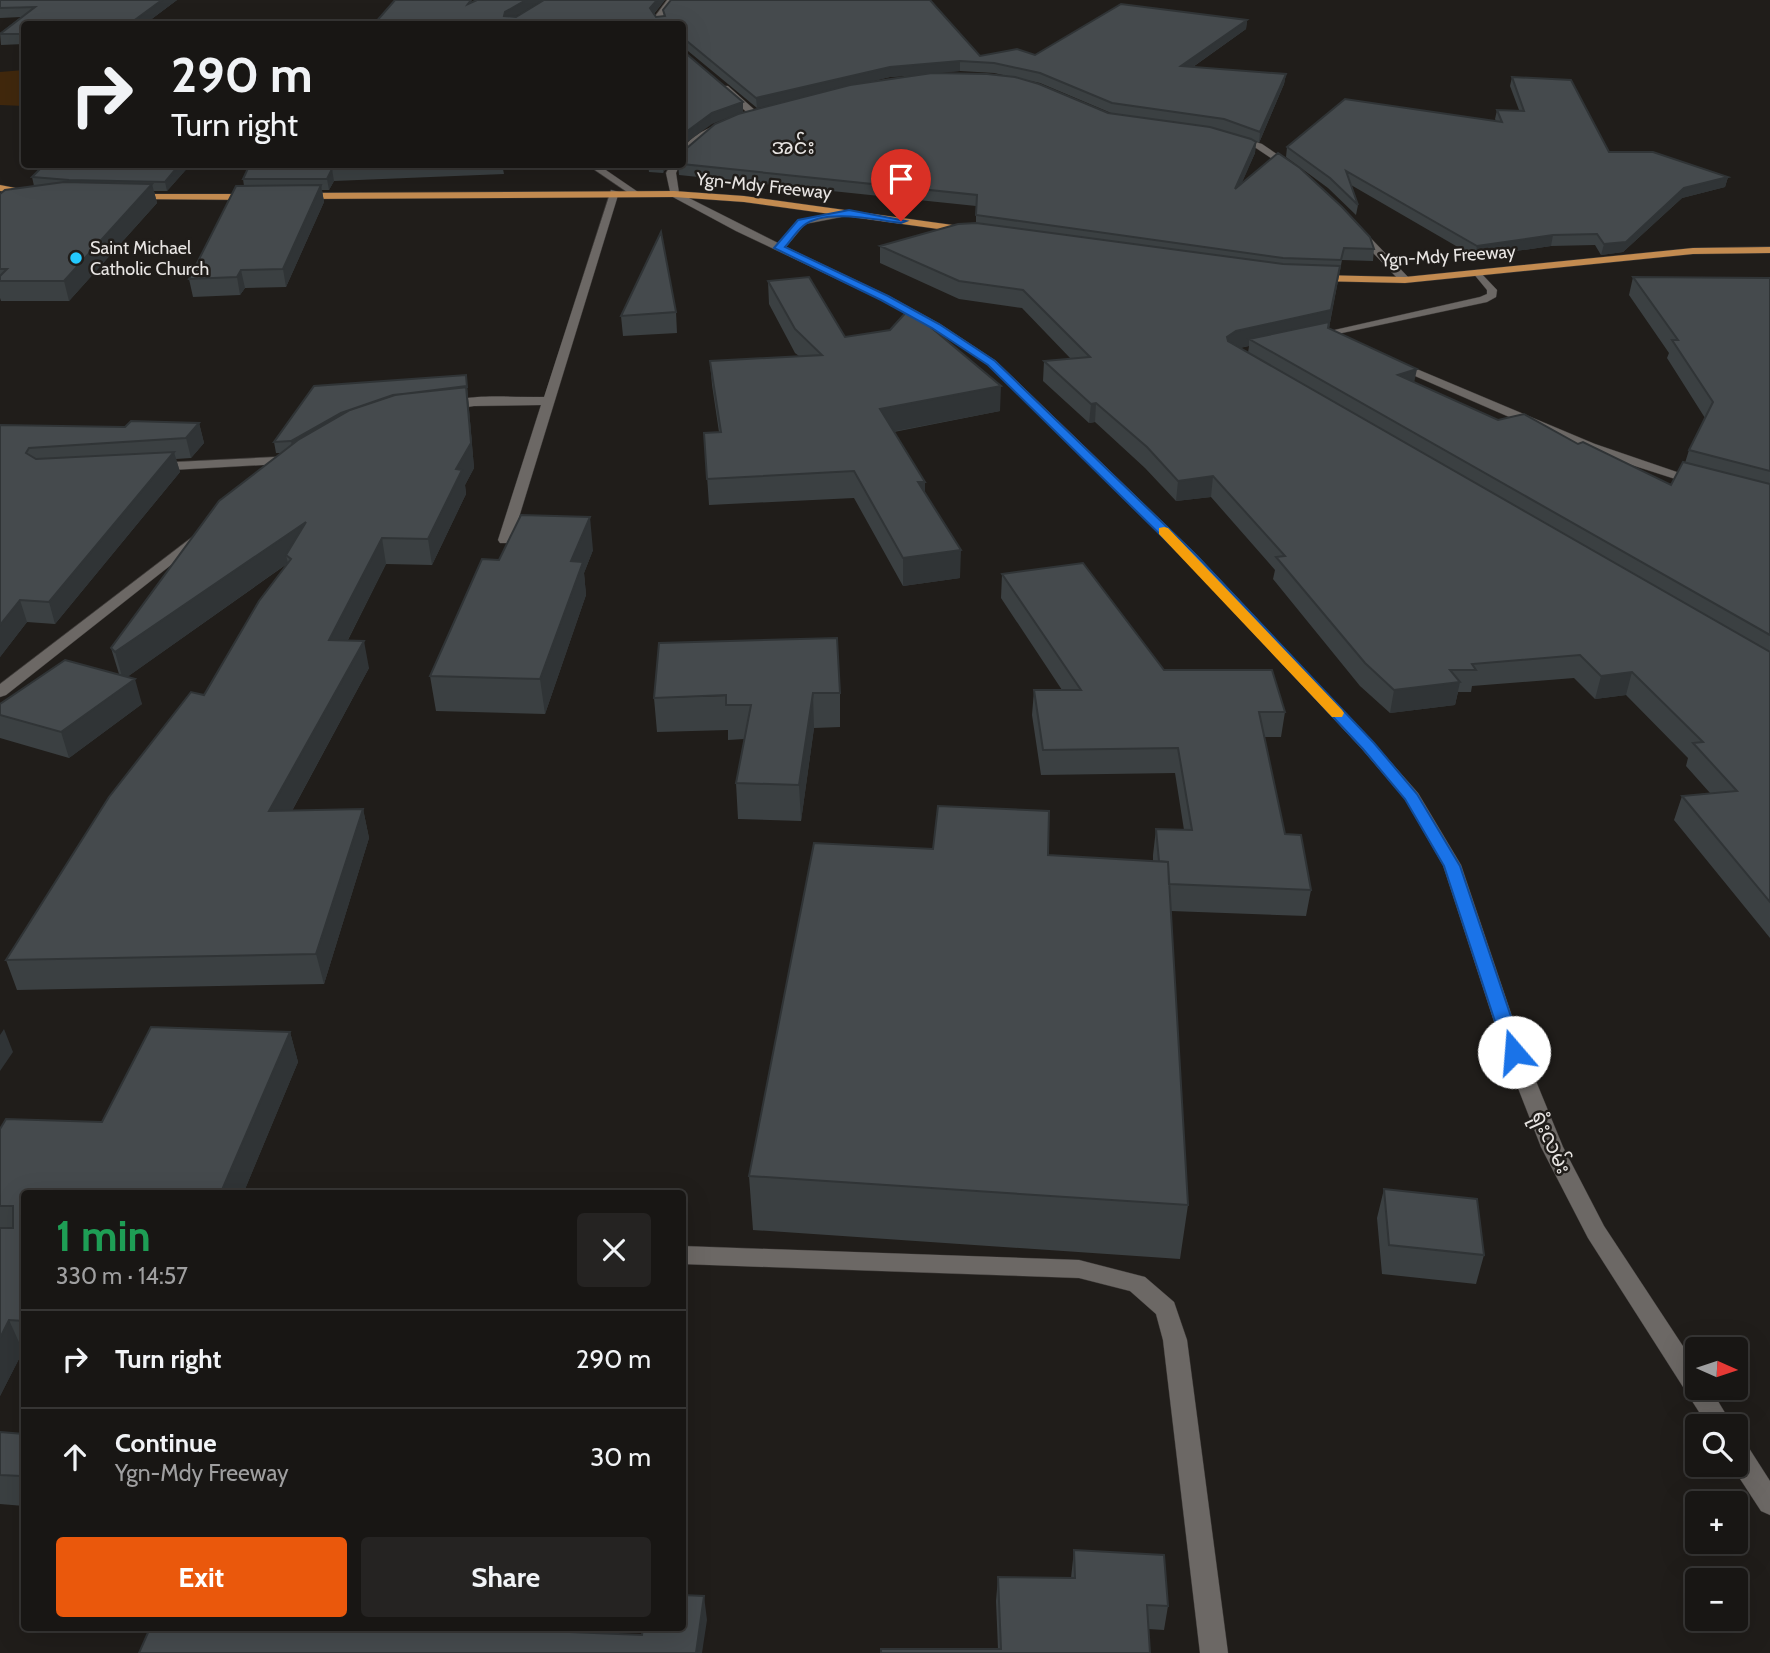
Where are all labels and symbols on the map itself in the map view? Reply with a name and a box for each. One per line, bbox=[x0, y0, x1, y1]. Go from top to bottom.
district label: အင်း bbox=[771, 131, 815, 159]
pin bbox=[871, 149, 931, 221]
street label: Ygn-Mdy Freeway bbox=[694, 168, 833, 204]
place label: Saint Michael Catholic Church bbox=[90, 237, 209, 280]
street label: Ygn-Mdy Freeway bbox=[1378, 240, 1517, 272]
marker: Saint Michael Catholic Church bbox=[68, 250, 84, 266]
position arrow bbox=[1477, 1015, 1551, 1089]
street label: ရုံးလမ်း bbox=[1522, 1105, 1580, 1180]
north arrow bbox=[1685, 1337, 1748, 1400]

